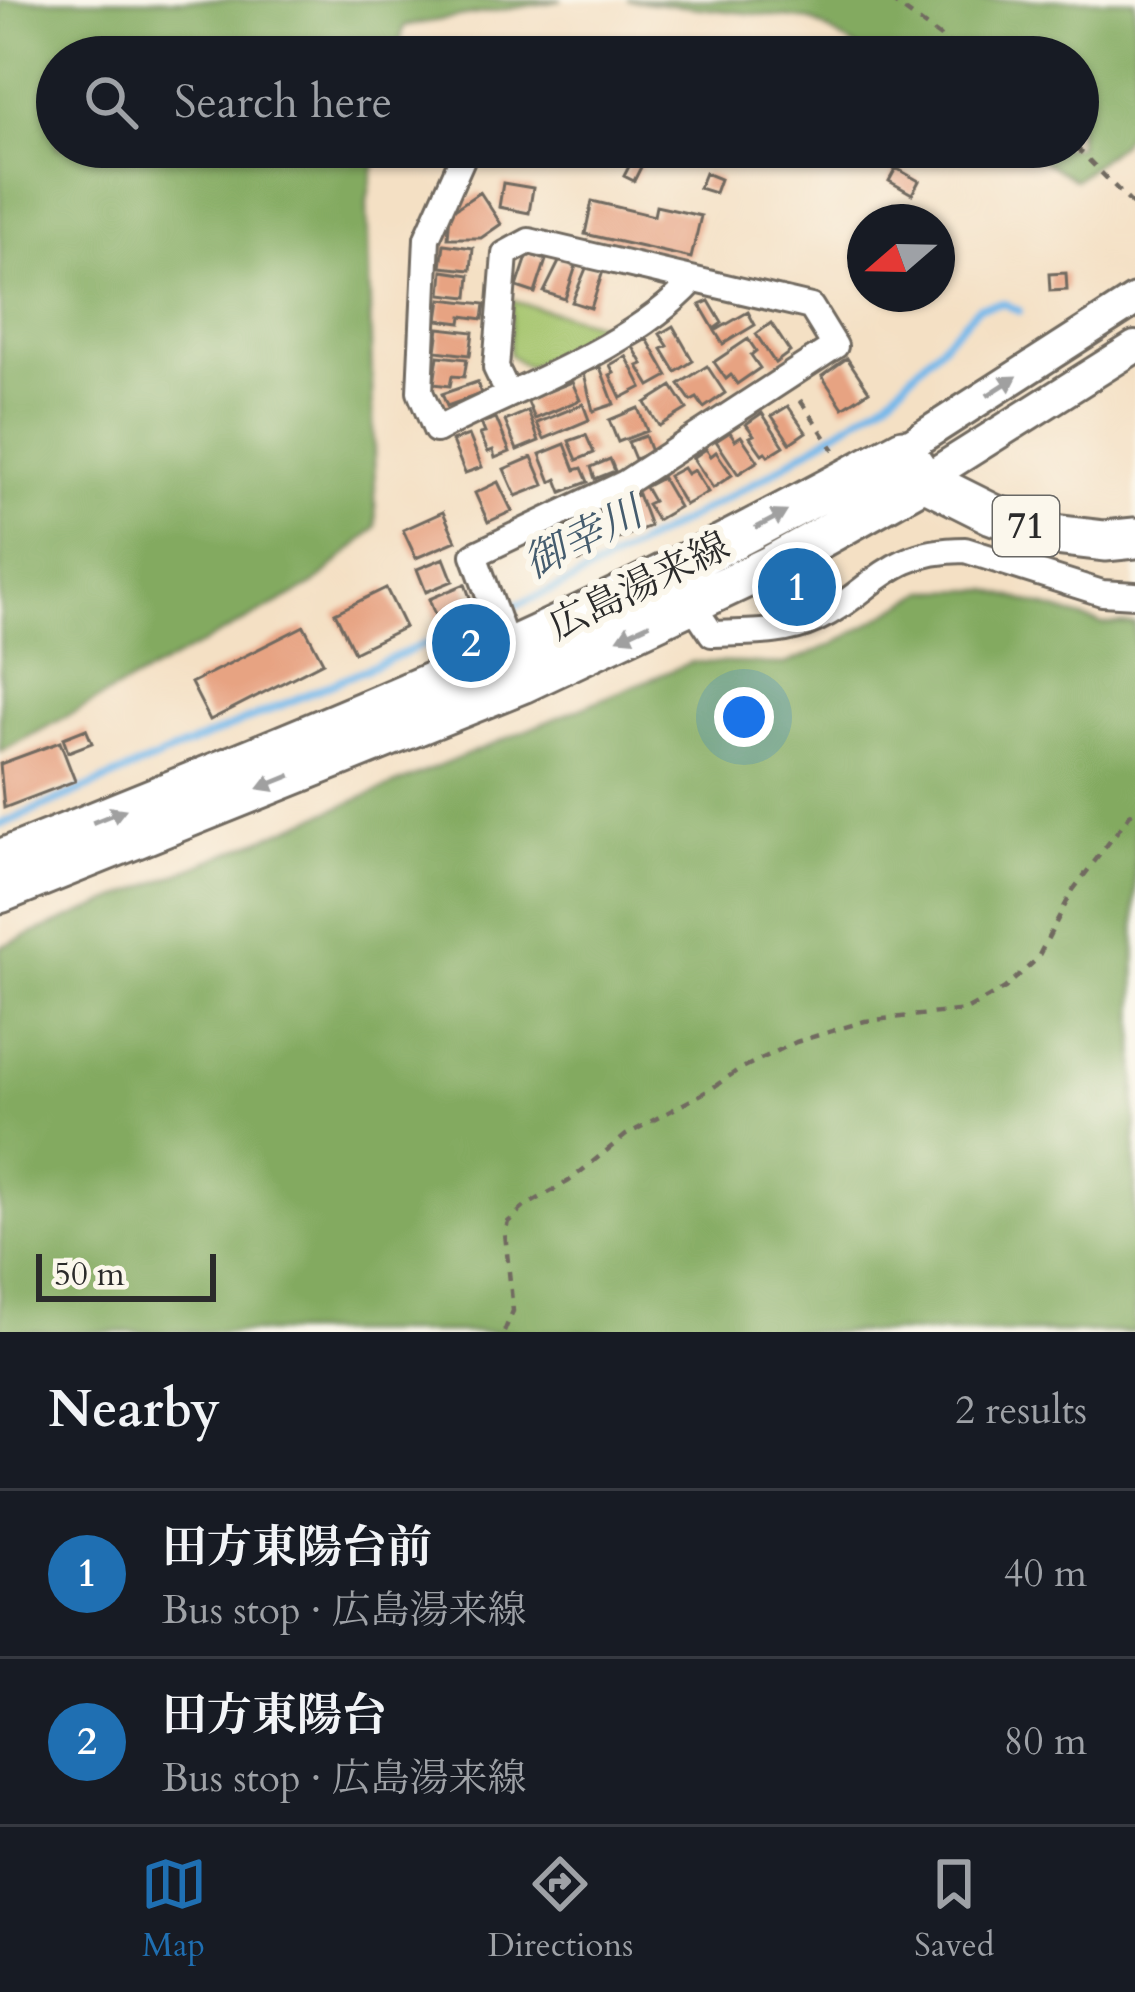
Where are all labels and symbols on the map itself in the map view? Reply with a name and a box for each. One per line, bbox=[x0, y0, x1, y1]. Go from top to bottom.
north arrow bbox=[847, 204, 955, 312]
one-way arrow bbox=[985, 376, 1018, 398]
water label: 御幸川 bbox=[514, 482, 656, 592]
road number: 71 bbox=[993, 496, 1059, 556]
one-way arrow bbox=[754, 511, 789, 531]
street label: 広島湯来線 bbox=[540, 519, 738, 653]
pin: 1 bbox=[758, 542, 836, 632]
pin: 2 bbox=[432, 598, 510, 688]
one-way arrow bbox=[616, 621, 651, 641]
your location bbox=[714, 687, 774, 747]
one-way arrow bbox=[256, 773, 292, 792]
one-way arrow bbox=[91, 806, 127, 825]
scale bar bbox=[36, 1248, 216, 1301]

